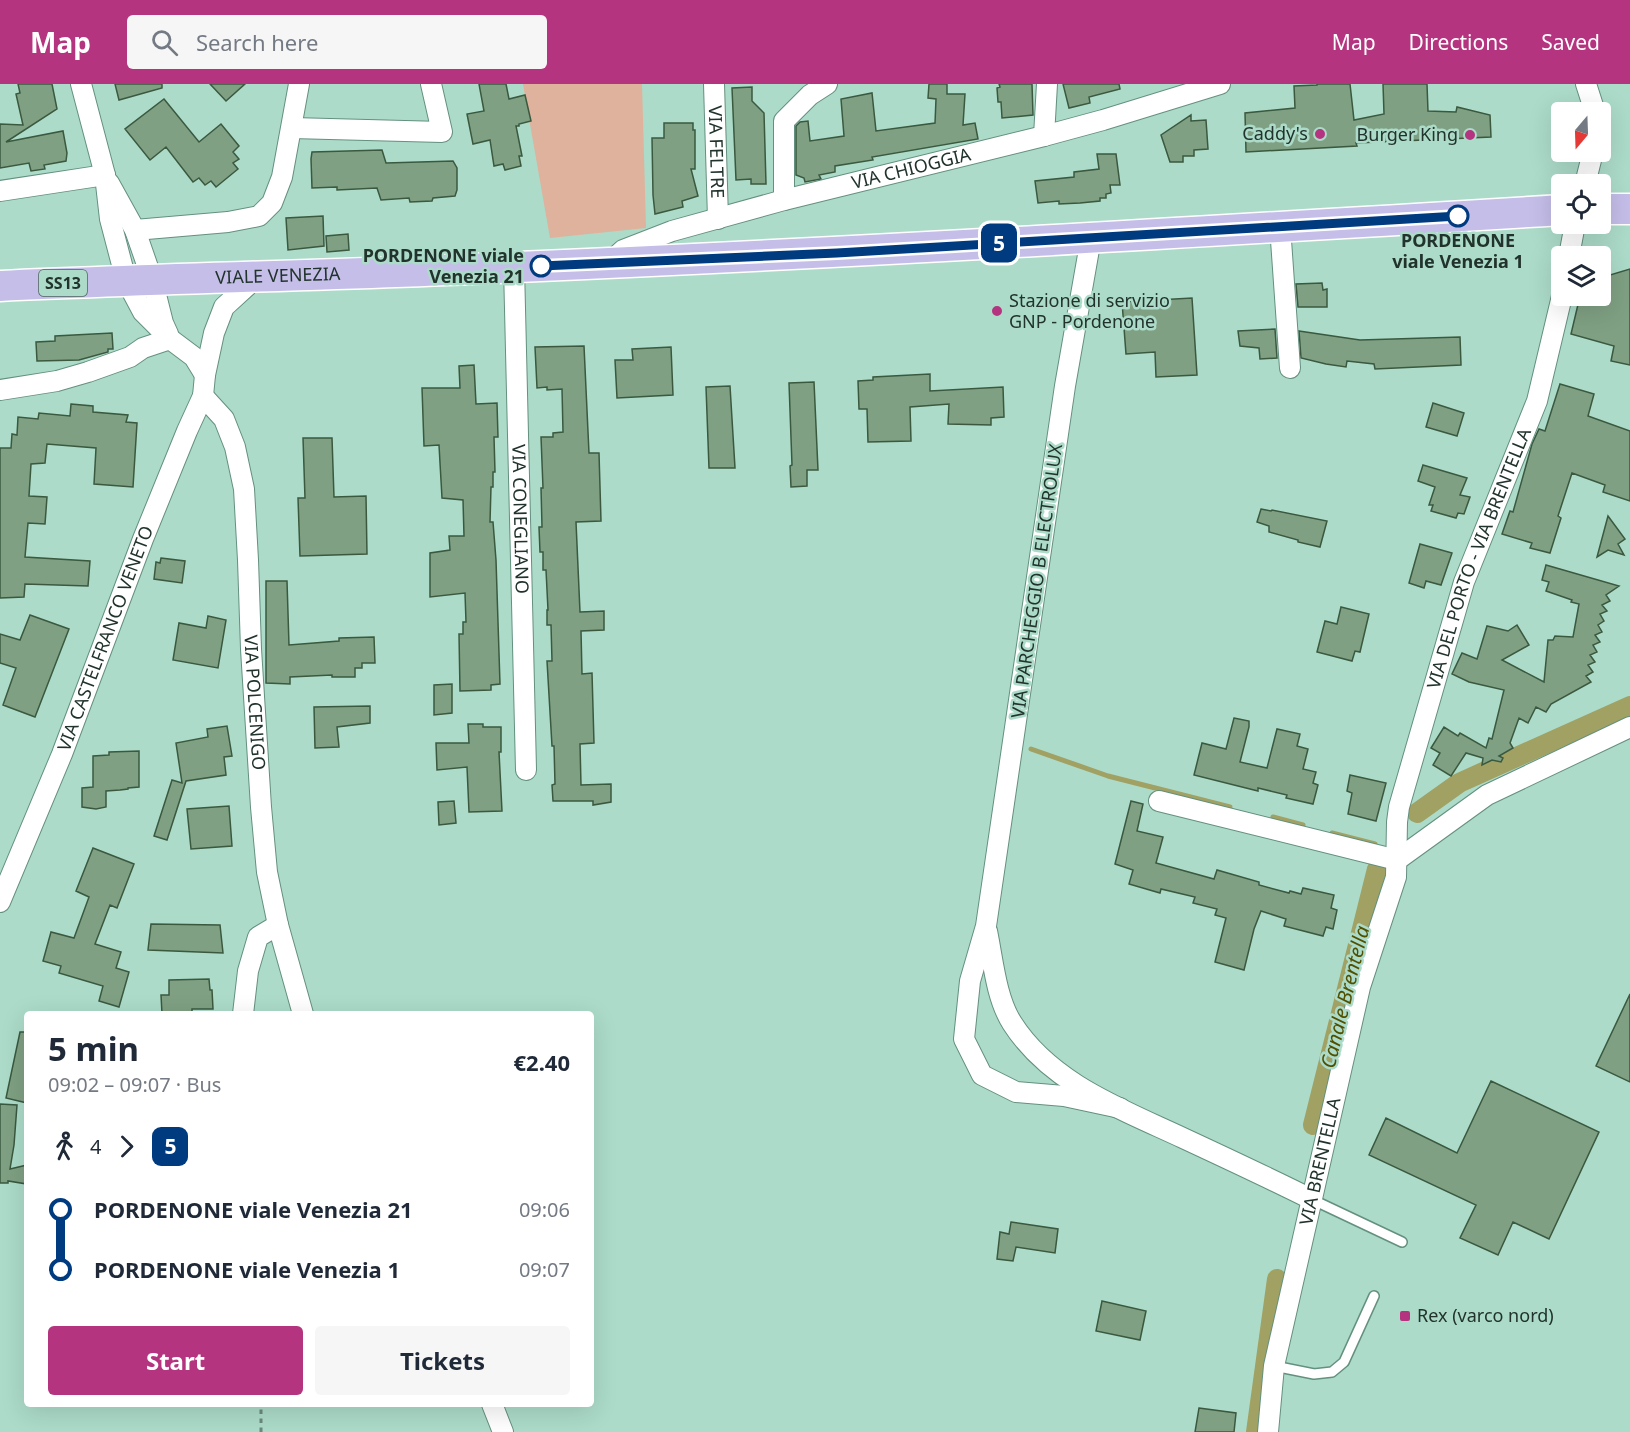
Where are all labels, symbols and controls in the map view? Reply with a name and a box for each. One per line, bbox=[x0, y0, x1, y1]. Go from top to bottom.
search box bbox=[127, 15, 547, 69]
text: Map bbox=[30, 23, 91, 61]
icon: search bbox=[148, 26, 181, 59]
text: Search here bbox=[196, 27, 318, 57]
text: Map bbox=[1332, 28, 1376, 56]
text: Directions bbox=[1409, 28, 1508, 56]
text: Saved bbox=[1541, 28, 1600, 56]
north arrow bbox=[1551, 102, 1611, 162]
map controls bbox=[1551, 102, 1611, 306]
street label: VIA FELTRE bbox=[704, 105, 730, 199]
place label: Caddy's bbox=[1242, 121, 1308, 145]
place label: Burger King bbox=[1357, 122, 1458, 146]
marker: Caddy's bbox=[1313, 127, 1327, 141]
marker: Burger King bbox=[1463, 128, 1477, 142]
street label: VIA CHIOGGIA bbox=[849, 141, 973, 194]
button: locate bbox=[1551, 174, 1611, 234]
marker: PORDENONE viale Venezia 1 bbox=[1447, 205, 1469, 227]
line badge: 5 bbox=[980, 224, 1018, 262]
place label: PORDENONE viale Venezia 1 bbox=[1392, 228, 1524, 273]
text: 5 bbox=[993, 229, 1005, 257]
place label: PORDENONE viale Venezia 21 bbox=[363, 243, 524, 288]
button: layers bbox=[1551, 246, 1611, 306]
marker: PORDENONE viale Venezia 21 bbox=[530, 255, 552, 277]
street label: VIALE VENEZIA bbox=[215, 261, 341, 289]
road number: SS13 bbox=[39, 270, 87, 296]
place label: Stazione di servizio GNP - Pordenone bbox=[1009, 288, 1170, 333]
marker: Stazione di servizio GNP - Pordenone bbox=[990, 304, 1004, 318]
street label: VIA DEL PORTO - VIA BRENTELLA bbox=[1421, 424, 1536, 691]
street label: VIA PARCHEGGIO B ELECTROLUX bbox=[1005, 442, 1067, 720]
street label: VIA CONEGLIANO bbox=[507, 444, 535, 594]
street label: VIA CASTELFRANCO VENETO bbox=[51, 522, 158, 754]
street label: VIA POLCENIGO bbox=[240, 634, 272, 771]
water label: Canale Brentella bbox=[1314, 923, 1375, 1071]
text: 5 min bbox=[48, 1026, 139, 1071]
text: €2.40 bbox=[513, 1047, 570, 1077]
text: 09:02 – 09:07 · Bus bbox=[48, 1071, 221, 1098]
street label: VIA BRENTELLA bbox=[1293, 1095, 1346, 1227]
icon: walk bbox=[48, 1130, 81, 1163]
icon: forward bbox=[110, 1130, 143, 1163]
text: 5 bbox=[164, 1132, 176, 1160]
text: 4 bbox=[90, 1133, 101, 1160]
text: PORDENONE viale Venezia 21 bbox=[94, 1194, 413, 1224]
text: 09:06 bbox=[519, 1196, 570, 1223]
text: PORDENONE viale Venezia 1 bbox=[94, 1254, 400, 1284]
text: 09:07 bbox=[519, 1256, 570, 1283]
place label: Rex (varco nord) bbox=[1417, 1303, 1554, 1327]
marker: Rex (varco nord) bbox=[1398, 1309, 1412, 1323]
button: Start bbox=[48, 1326, 303, 1395]
button: Tickets bbox=[315, 1326, 570, 1395]

